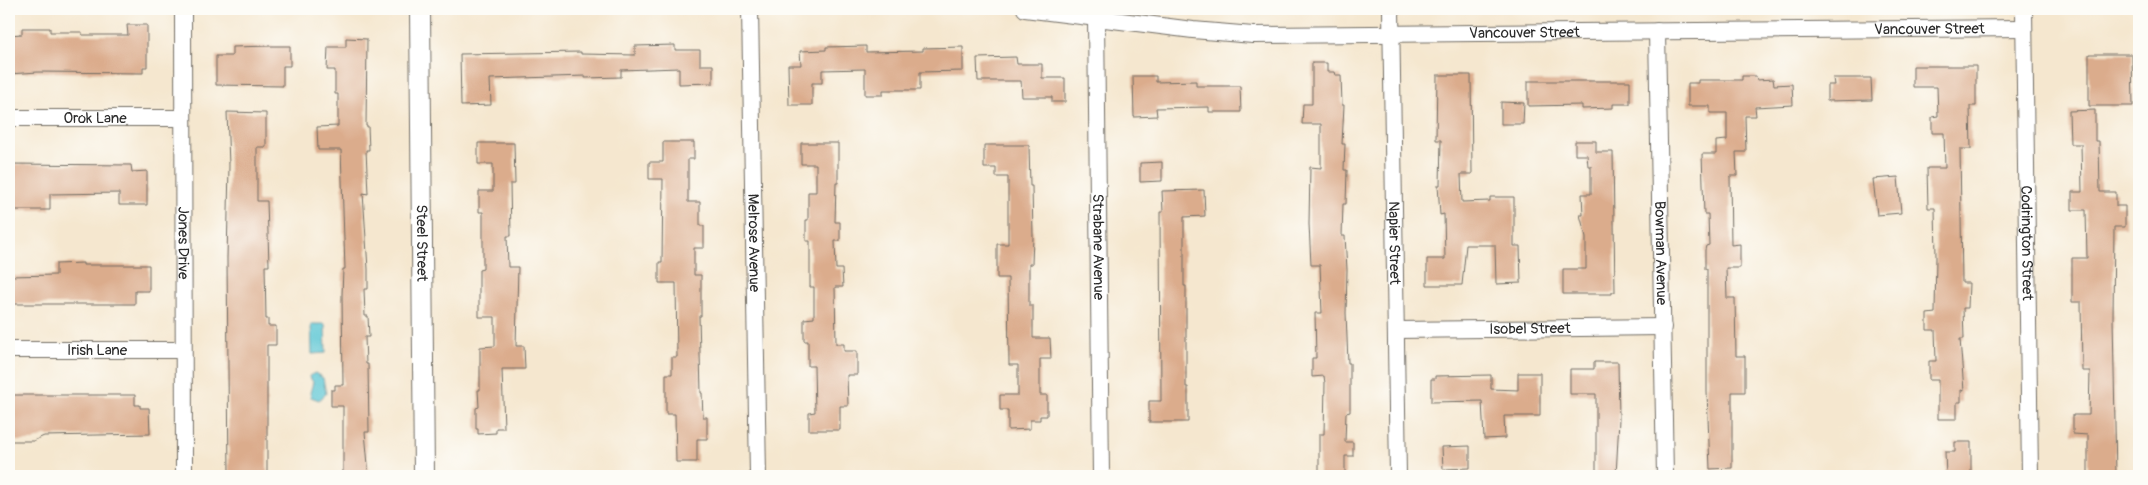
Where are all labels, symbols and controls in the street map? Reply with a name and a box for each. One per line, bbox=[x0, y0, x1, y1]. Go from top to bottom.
street label: Vancouver Street bbox=[1874, 19, 1986, 39]
street label: Vancouver Street bbox=[1469, 23, 1581, 43]
street label: Orok Lane bbox=[63, 109, 127, 128]
street label: Codrington Street bbox=[2016, 185, 2037, 302]
street label: Melrose Avenue bbox=[743, 194, 764, 293]
street label: Strabane Avenue bbox=[1088, 194, 1108, 301]
street label: Napier Street bbox=[1384, 201, 1404, 286]
street label: Bowman Avenue bbox=[1650, 201, 1671, 306]
street label: Steel Street bbox=[412, 204, 431, 283]
street label: Jones Drive bbox=[173, 206, 193, 280]
street label: Isobel Street bbox=[1489, 319, 1572, 339]
street label: Irish Lane bbox=[67, 341, 128, 360]

